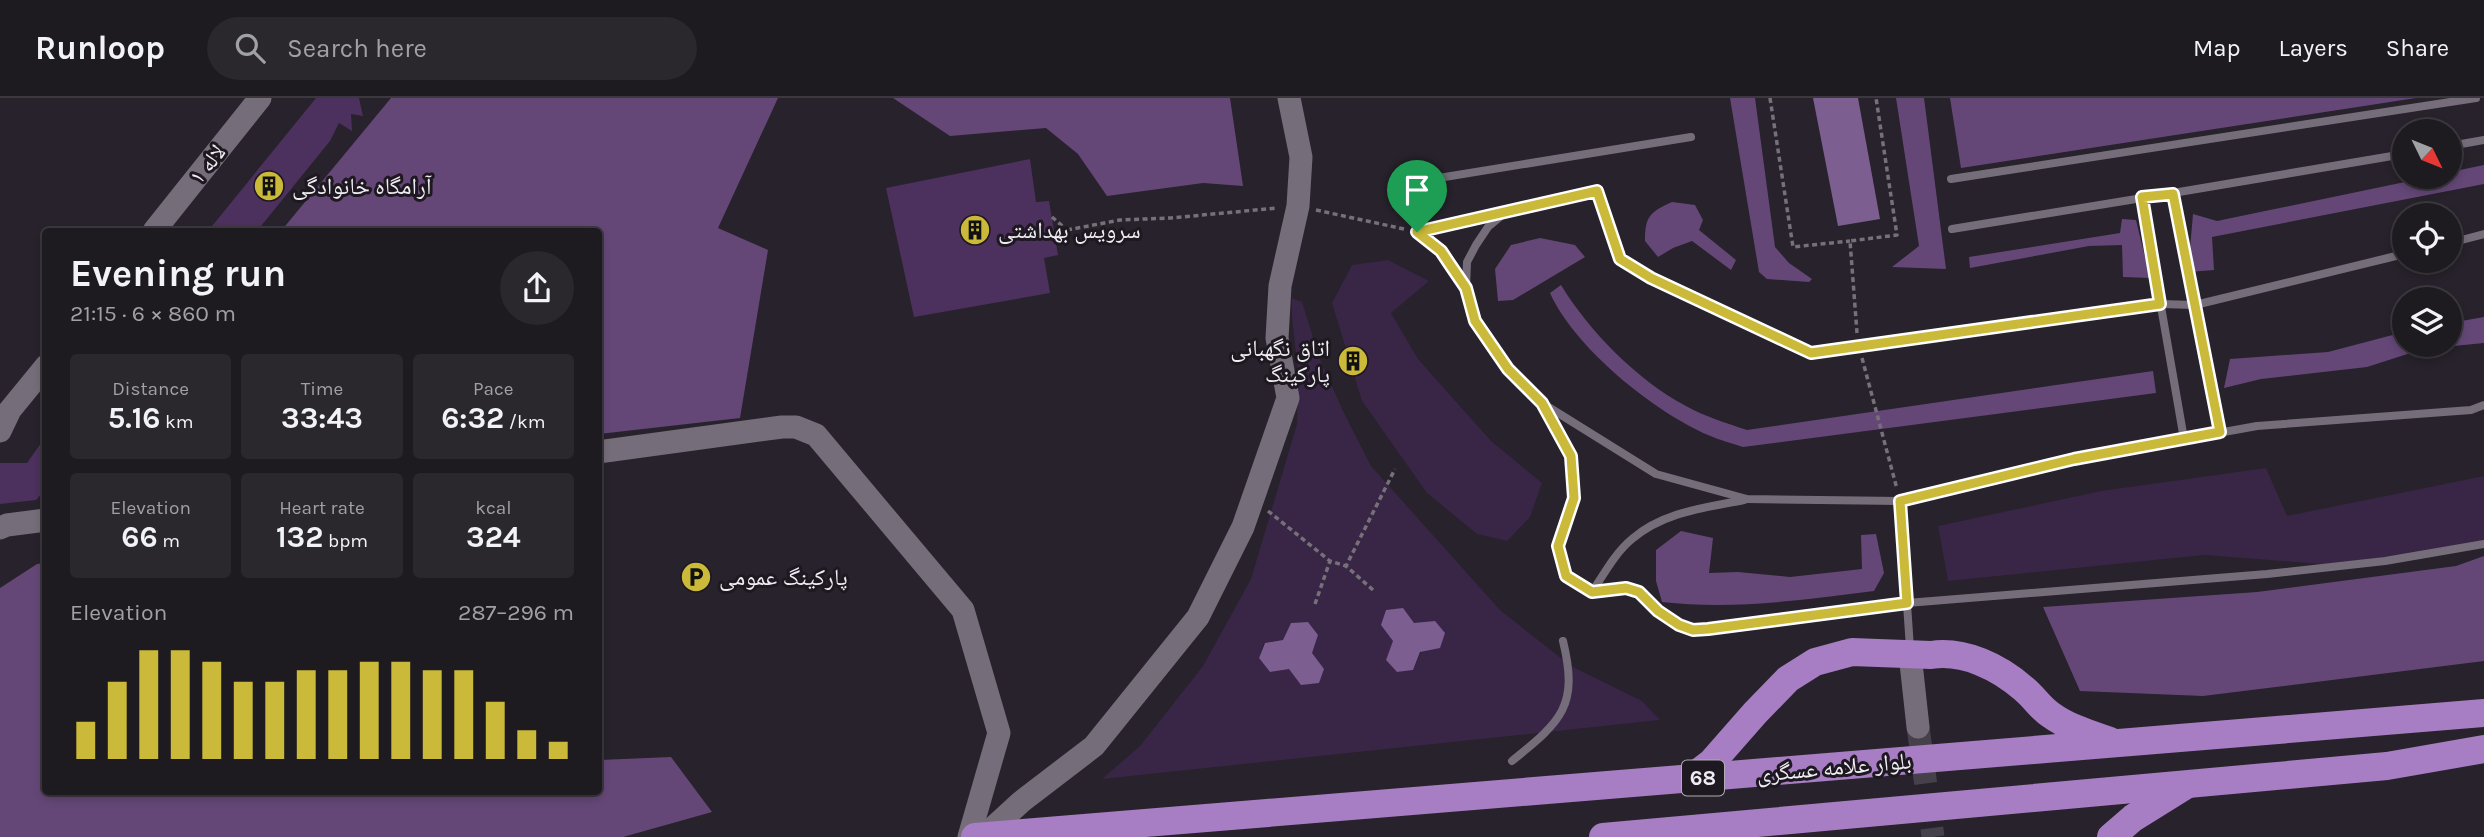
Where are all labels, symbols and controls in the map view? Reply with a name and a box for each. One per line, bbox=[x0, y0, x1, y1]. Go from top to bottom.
search box bbox=[207, 17, 697, 80]
text: Runloop bbox=[35, 29, 165, 67]
icon: search bbox=[231, 29, 269, 67]
text: Search here bbox=[287, 33, 427, 64]
text: Map bbox=[2193, 34, 2241, 62]
text: Layers bbox=[2279, 34, 2348, 62]
text: Share bbox=[2386, 34, 2449, 62]
north arrow bbox=[2392, 119, 2462, 189]
map controls bbox=[2392, 119, 2462, 357]
street label: لاله ۱ bbox=[183, 139, 231, 190]
pin bbox=[1387, 160, 1447, 232]
building icon: آرامگاه خانوادگی bbox=[252, 169, 286, 203]
icon: arrive bbox=[1398, 171, 1436, 209]
place label: آرامگاه خانوادگی bbox=[292, 173, 433, 200]
button: locate bbox=[2392, 203, 2462, 273]
building icon: سرویس بهداشتی bbox=[958, 213, 992, 247]
place label: سرویس بهداشتی bbox=[998, 217, 1141, 244]
text: Evening run bbox=[70, 251, 286, 296]
button: share bbox=[500, 251, 574, 325]
button: layers bbox=[2392, 287, 2462, 357]
text: 21:15 · 6 × 860 m bbox=[70, 300, 236, 327]
place label: اتاق نگهبانی پارکینگ bbox=[1230, 335, 1330, 388]
building icon: اتاق نگهبانی پارکینگ bbox=[1336, 344, 1370, 378]
text: Distance bbox=[112, 378, 189, 400]
text: Time bbox=[301, 378, 343, 400]
text: Pace bbox=[473, 378, 514, 400]
text: 5.16 bbox=[108, 400, 161, 436]
text: 33:43 bbox=[281, 400, 363, 436]
text: 6:32 bbox=[441, 400, 504, 436]
text: km bbox=[161, 411, 194, 433]
text: /km bbox=[504, 411, 545, 433]
text: Elevation bbox=[110, 497, 191, 519]
text: Heart rate bbox=[279, 497, 365, 519]
text: kcal bbox=[475, 497, 511, 519]
text: 66 bbox=[121, 519, 158, 555]
text: 132 bbox=[276, 519, 323, 555]
text: 324 bbox=[466, 519, 521, 555]
text: m bbox=[158, 530, 180, 552]
text: bpm bbox=[323, 530, 368, 552]
parking icon: پارکینگ عمومی bbox=[679, 560, 713, 594]
place label: پارکینگ عمومی bbox=[719, 564, 848, 591]
text: Elevation bbox=[70, 599, 167, 626]
text: 287–296 m bbox=[458, 599, 574, 626]
street label: بلوار علامه عسگری bbox=[1755, 747, 1913, 788]
road number: 68 bbox=[1682, 760, 1724, 796]

